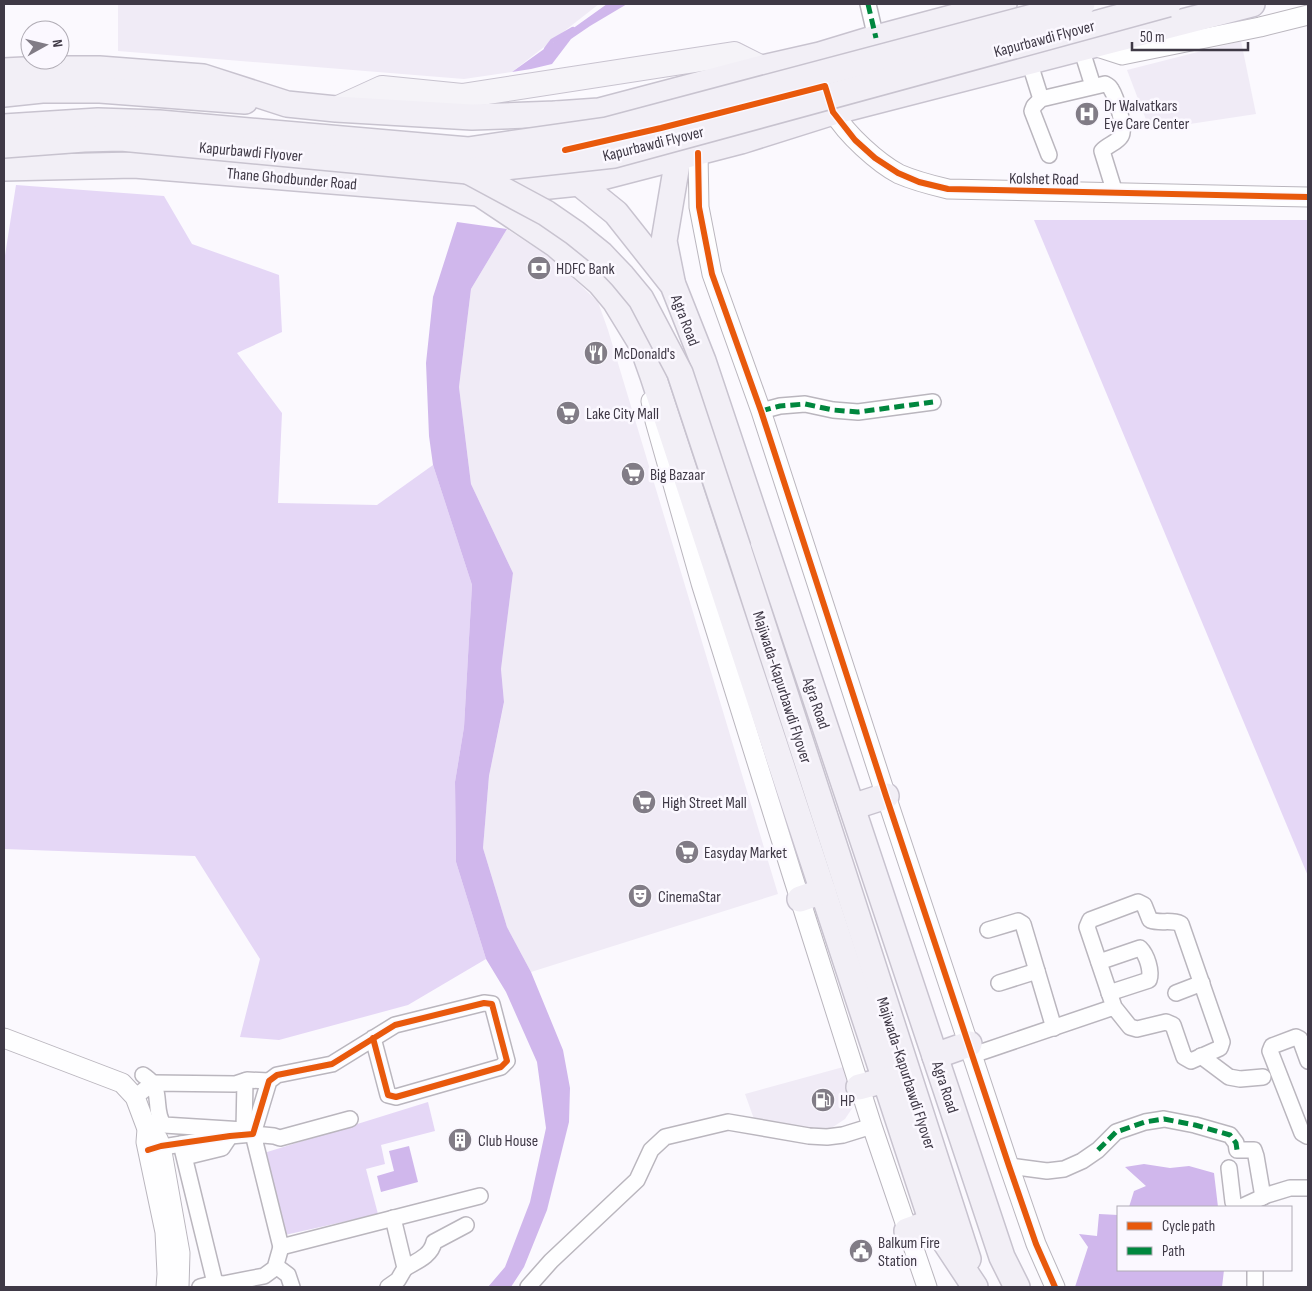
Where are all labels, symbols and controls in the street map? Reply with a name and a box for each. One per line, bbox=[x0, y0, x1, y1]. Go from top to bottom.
street label: Kapurbawdi Flyover bbox=[992, 17, 1097, 62]
north arrow bbox=[20, 20, 70, 70]
scale bar bbox=[1132, 20, 1248, 52]
text: 50 m bbox=[1140, 28, 1165, 47]
text: N bbox=[48, 38, 66, 48]
place label: Dr Walvatkars Eye Care Center bbox=[1104, 97, 1190, 134]
hospital icon: Dr Walvatkars Eye Care Center bbox=[1074, 101, 1100, 127]
street label: Kapurbawdi Flyover bbox=[601, 123, 706, 166]
street label: Kapurbawdi Flyover bbox=[198, 139, 304, 167]
street label: Thane Ghodbunder Road bbox=[226, 164, 358, 195]
street label: Kolshet Road bbox=[1009, 169, 1079, 190]
bank icon: HDFC Bank bbox=[526, 255, 552, 281]
place label: HDFC Bank bbox=[556, 260, 615, 279]
street label: Agra Road bbox=[666, 291, 703, 349]
restaurant icon: McDonald's bbox=[583, 340, 609, 366]
place label: McDonald's bbox=[614, 345, 676, 364]
supermarket icon: Lake City Mall bbox=[555, 400, 581, 426]
place label: Lake City Mall bbox=[586, 405, 659, 424]
supermarket icon: Big Bazaar bbox=[620, 461, 646, 487]
place label: Big Bazaar bbox=[650, 466, 705, 485]
street label: Majiwada-Kapurbawdi Flyover bbox=[748, 609, 815, 766]
street label: Agra Road bbox=[798, 674, 833, 732]
supermarket icon: High Street Mall bbox=[631, 789, 657, 815]
place label: High Street Mall bbox=[662, 794, 747, 813]
supermarket icon: Easyday Market bbox=[674, 839, 700, 865]
place label: Easyday Market bbox=[704, 844, 787, 863]
theatre icon: CinemaStar bbox=[627, 883, 653, 909]
place label: CinemaStar bbox=[658, 888, 721, 907]
street label: Majiwada-Kapurbawdi Flyover bbox=[872, 995, 939, 1152]
street label: Agra Road bbox=[927, 1058, 962, 1116]
fuel station icon: HP bbox=[810, 1087, 836, 1113]
place label: HP bbox=[840, 1092, 855, 1111]
building icon: Club House bbox=[447, 1127, 473, 1153]
place label: Club House bbox=[478, 1132, 538, 1151]
legend bbox=[1117, 1206, 1292, 1271]
text: Cycle path bbox=[1162, 1217, 1215, 1236]
place label: Balkum Fire Station bbox=[878, 1234, 940, 1271]
public building icon: Balkum Fire Station bbox=[848, 1238, 874, 1264]
text: Path bbox=[1162, 1242, 1185, 1261]

